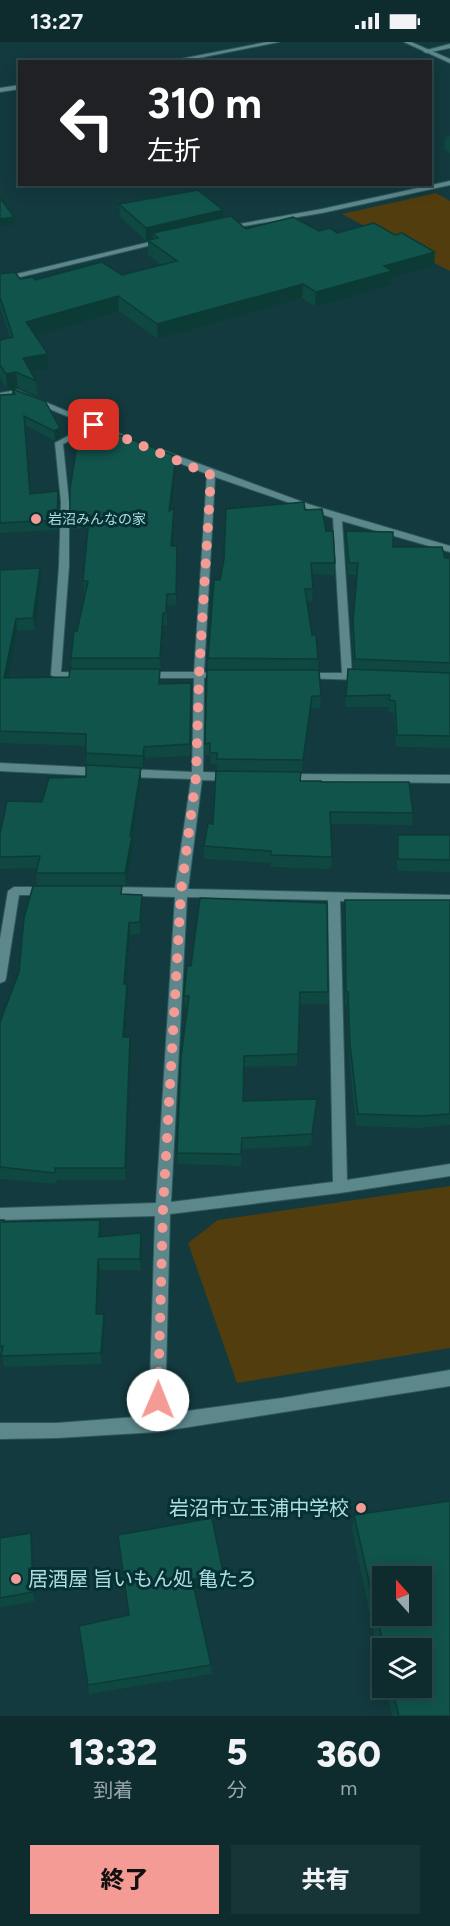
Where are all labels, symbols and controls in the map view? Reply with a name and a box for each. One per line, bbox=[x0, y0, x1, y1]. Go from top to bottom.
text: 13:27 bbox=[30, 8, 83, 35]
text: 310 m bbox=[147, 78, 262, 129]
icon: left bbox=[48, 84, 126, 162]
text: 左折 bbox=[147, 134, 201, 167]
pin bbox=[68, 399, 119, 450]
icon: arrive bbox=[77, 408, 110, 441]
place label: 岩沼みんなの家 bbox=[48, 511, 146, 528]
marker: 岩沼みんなの家 bbox=[29, 512, 43, 526]
position arrow bbox=[126, 1368, 190, 1432]
place label: 岩沼市立玉浦中学校 bbox=[169, 1496, 349, 1520]
marker: 岩沼市立玉浦中学校 bbox=[354, 1501, 368, 1515]
north arrow bbox=[372, 1566, 432, 1626]
map controls bbox=[372, 1566, 432, 1698]
place label: 居酒屋 旨いもん処 亀たろ bbox=[28, 1567, 257, 1591]
marker: 居酒屋 旨いもん処 亀たろ bbox=[9, 1572, 23, 1586]
button: layers bbox=[372, 1638, 432, 1698]
text: 13:32 bbox=[69, 1731, 157, 1774]
text: 5 bbox=[226, 1731, 247, 1774]
text: 360 bbox=[316, 1733, 381, 1776]
text: m bbox=[340, 1776, 357, 1800]
text: 到着 bbox=[93, 1778, 133, 1802]
text: 分 bbox=[227, 1778, 247, 1802]
button: 終了 bbox=[30, 1845, 219, 1914]
button: 共有 bbox=[231, 1845, 420, 1914]

